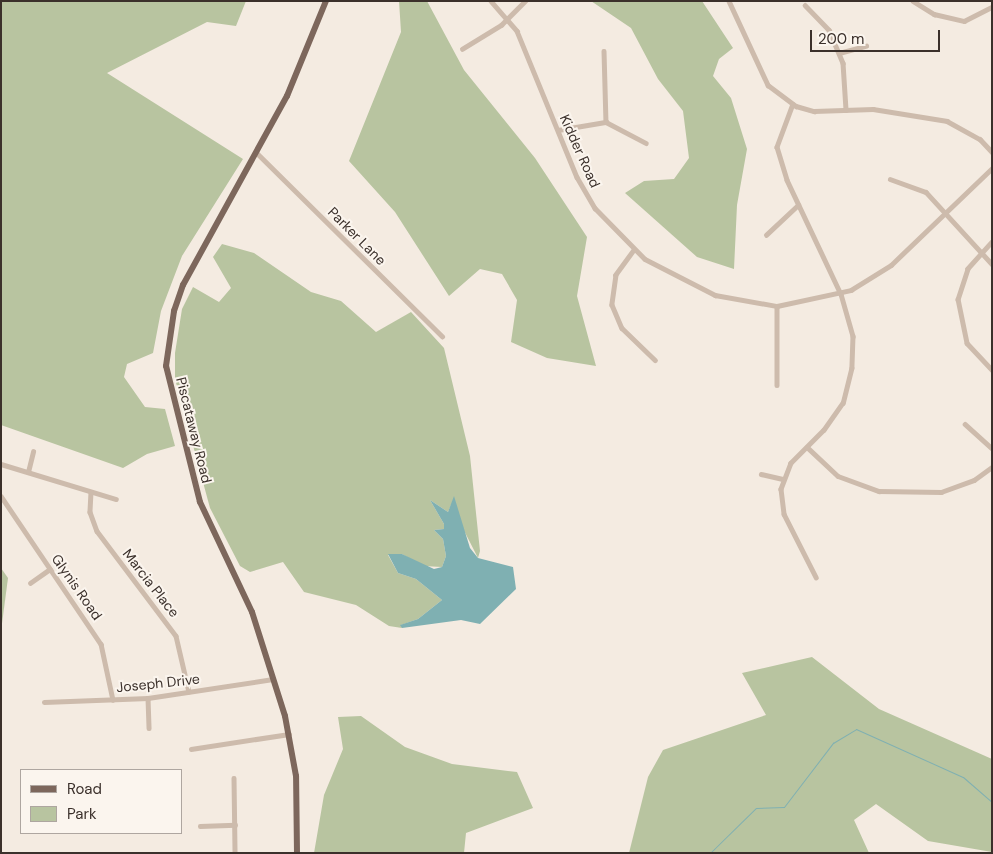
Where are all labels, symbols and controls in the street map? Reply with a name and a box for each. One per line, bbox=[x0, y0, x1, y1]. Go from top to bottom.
scale bar bbox=[813, 20, 943, 52]
text: 200 m bbox=[818, 29, 864, 49]
street label: Kidder Road bbox=[556, 112, 604, 190]
street label: Parker Lane bbox=[325, 204, 389, 268]
street label: Piscataway Road bbox=[173, 375, 215, 485]
street label: Marcia Place bbox=[119, 546, 183, 620]
street label: Glynis Road bbox=[48, 551, 106, 623]
street label: Joseph Drive bbox=[115, 670, 201, 696]
legend bbox=[20, 769, 182, 834]
text: Road bbox=[67, 779, 102, 799]
text: Park bbox=[67, 804, 97, 824]

